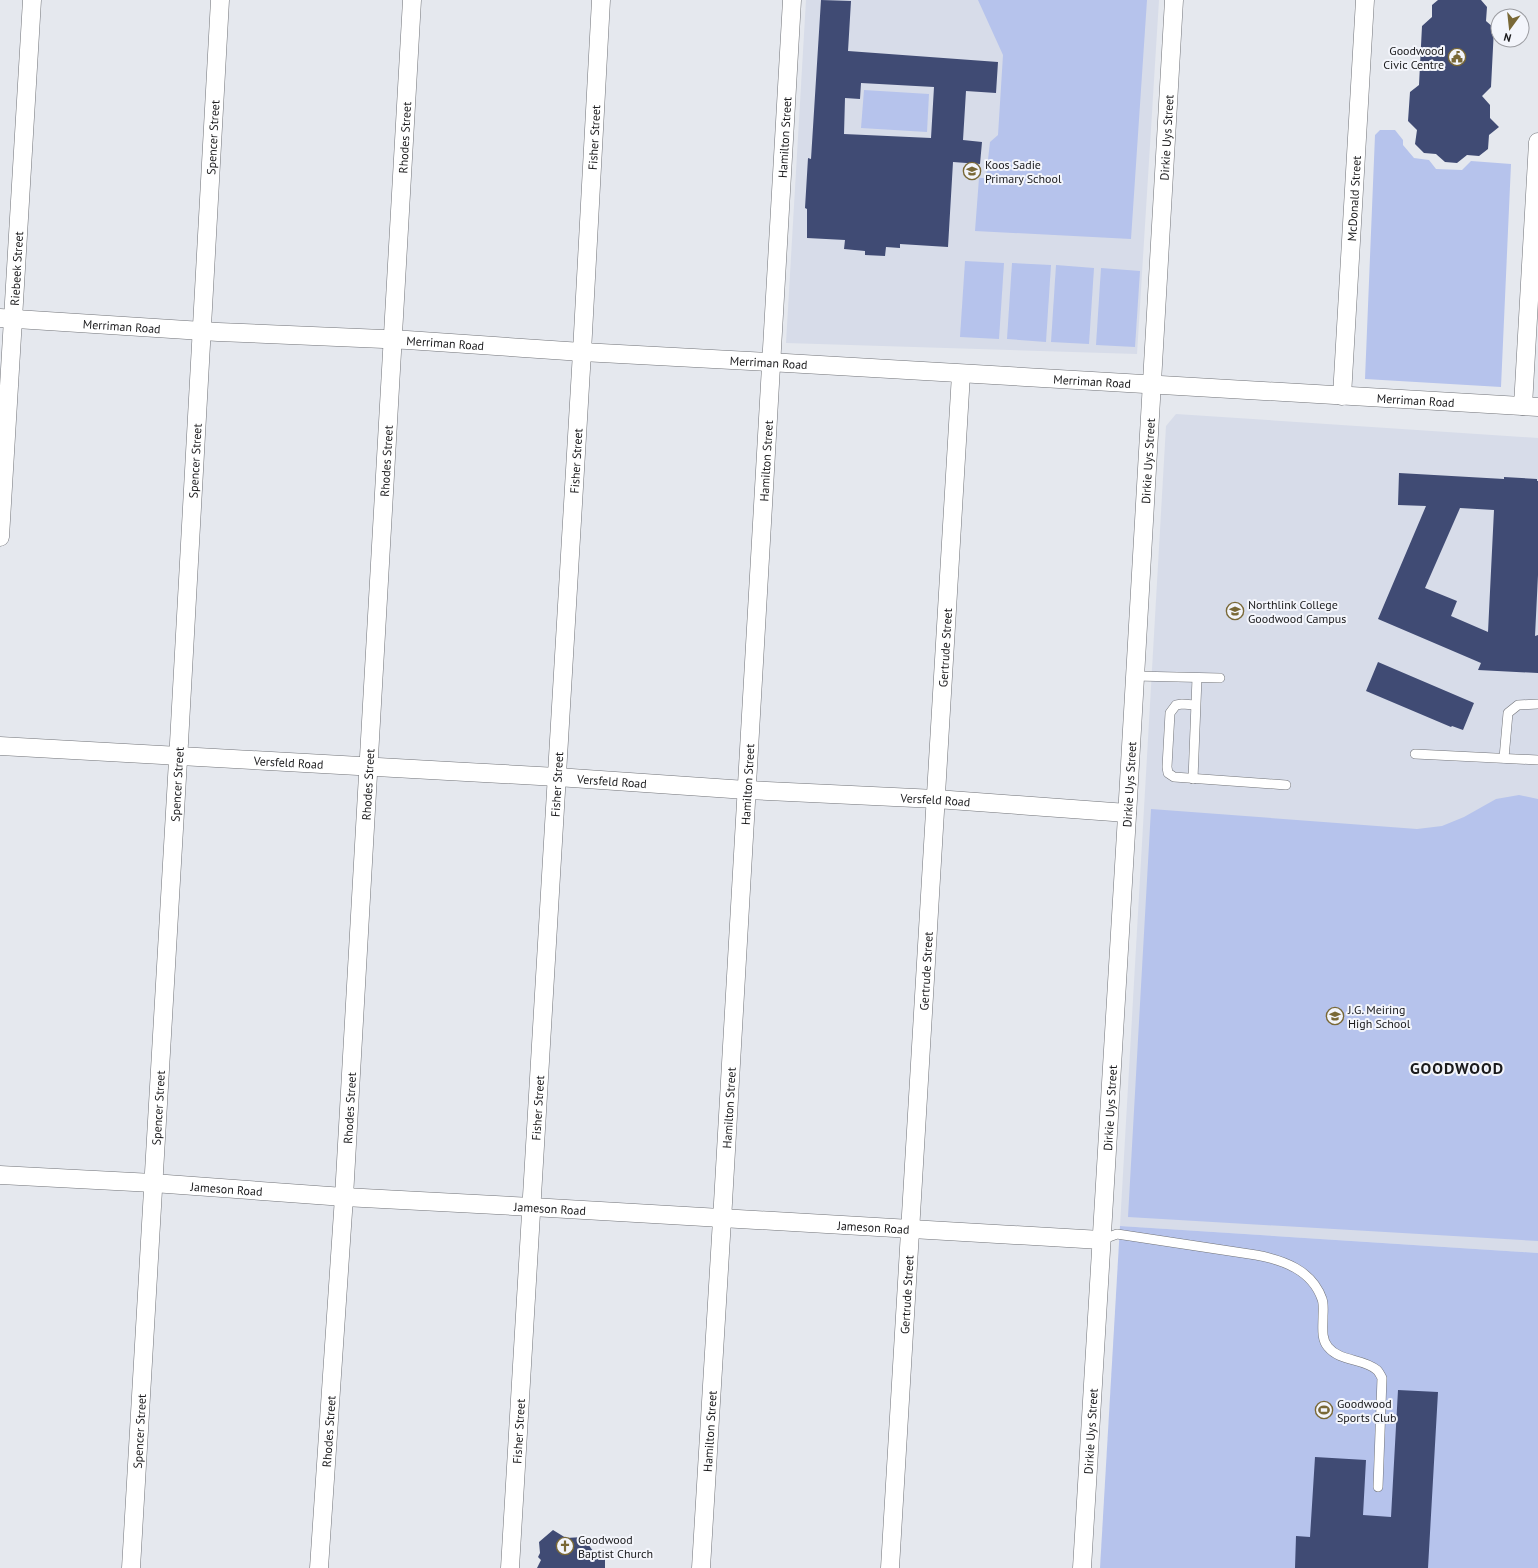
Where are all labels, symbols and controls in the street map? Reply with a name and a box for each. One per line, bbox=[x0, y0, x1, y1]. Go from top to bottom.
north arrow bbox=[1490, 8, 1530, 48]
text: N bbox=[1502, 30, 1513, 45]
place label: Goodwood Civic Centre bbox=[1383, 43, 1444, 72]
public building icon: Goodwood Civic Centre bbox=[1447, 47, 1467, 67]
street label: Dirkie Uys Street bbox=[1156, 94, 1176, 181]
street label: Hamilton Street bbox=[774, 96, 794, 178]
street label: Spencer Street bbox=[203, 100, 222, 175]
street label: Rhodes Street bbox=[395, 101, 414, 174]
street label: Fisher Street bbox=[584, 104, 603, 170]
street label: McDonald Street bbox=[1344, 155, 1363, 242]
place label: Koos Sadie Primary School bbox=[985, 157, 1062, 186]
school or university icon: Koos Sadie Primary School bbox=[962, 161, 982, 181]
street label: Riebeek Street bbox=[6, 231, 26, 306]
street label: Merriman Road bbox=[82, 316, 161, 336]
street label: Merriman Road bbox=[406, 332, 485, 353]
street label: Merriman Road bbox=[729, 352, 808, 372]
street label: Merriman Road bbox=[1053, 371, 1131, 391]
street label: Merriman Road bbox=[1376, 390, 1455, 410]
street label: Dirkie Uys Street bbox=[1138, 418, 1157, 504]
street label: Hamilton Street bbox=[756, 420, 775, 502]
street label: Spencer Street bbox=[185, 423, 204, 499]
street label: Rhodes Street bbox=[376, 425, 395, 497]
street label: Fisher Street bbox=[566, 428, 585, 494]
place label: Northlink College Goodwood Campus bbox=[1248, 597, 1346, 626]
school or university icon: Northlink College Goodwood Campus bbox=[1225, 601, 1245, 621]
street label: Gertrude Street bbox=[935, 608, 955, 688]
street label: Dirkie Uys Street bbox=[1119, 741, 1139, 828]
street label: Hamilton Street bbox=[737, 743, 757, 825]
street label: Spencer Street bbox=[167, 747, 186, 822]
street label: Rhodes Street bbox=[358, 748, 377, 821]
street label: Fisher Street bbox=[547, 751, 566, 817]
street label: Versfeld Road bbox=[252, 753, 324, 771]
street label: Versfeld Road bbox=[576, 771, 647, 791]
street label: Versfeld Road bbox=[899, 790, 971, 809]
street label: Gertrude Street bbox=[916, 931, 935, 1011]
place label: J.G. Meiring High School bbox=[1347, 1002, 1411, 1031]
school or university icon: J.G. Meiring High School bbox=[1325, 1006, 1345, 1026]
district label: GOODWOOD bbox=[1410, 1058, 1504, 1078]
street label: Dirkie Uys Street bbox=[1099, 1065, 1120, 1151]
street label: Hamilton Street bbox=[719, 1067, 738, 1149]
street label: Spencer Street bbox=[148, 1070, 167, 1146]
street label: Rhodes Street bbox=[340, 1072, 359, 1144]
street label: Fisher Street bbox=[528, 1075, 547, 1141]
street label: Jameson Road bbox=[189, 1178, 263, 1199]
street label: Jameson Road bbox=[513, 1199, 586, 1218]
street label: Jameson Road bbox=[836, 1217, 910, 1236]
street label: Gertrude Street bbox=[896, 1255, 916, 1334]
street label: Dirkie Uys Street bbox=[1080, 1388, 1100, 1475]
street label: Hamilton Street bbox=[699, 1390, 719, 1472]
street label: Spencer Street bbox=[129, 1393, 149, 1469]
street label: Rhodes Street bbox=[318, 1395, 338, 1468]
place label: Goodwood Sports Club bbox=[1337, 1396, 1396, 1425]
street label: Fisher Street bbox=[509, 1398, 528, 1464]
sports icon: Goodwood Sports Club bbox=[1314, 1400, 1334, 1420]
place label: Goodwood Baptist Church bbox=[578, 1532, 653, 1561]
church icon: Goodwood Baptist Church bbox=[555, 1536, 575, 1556]

